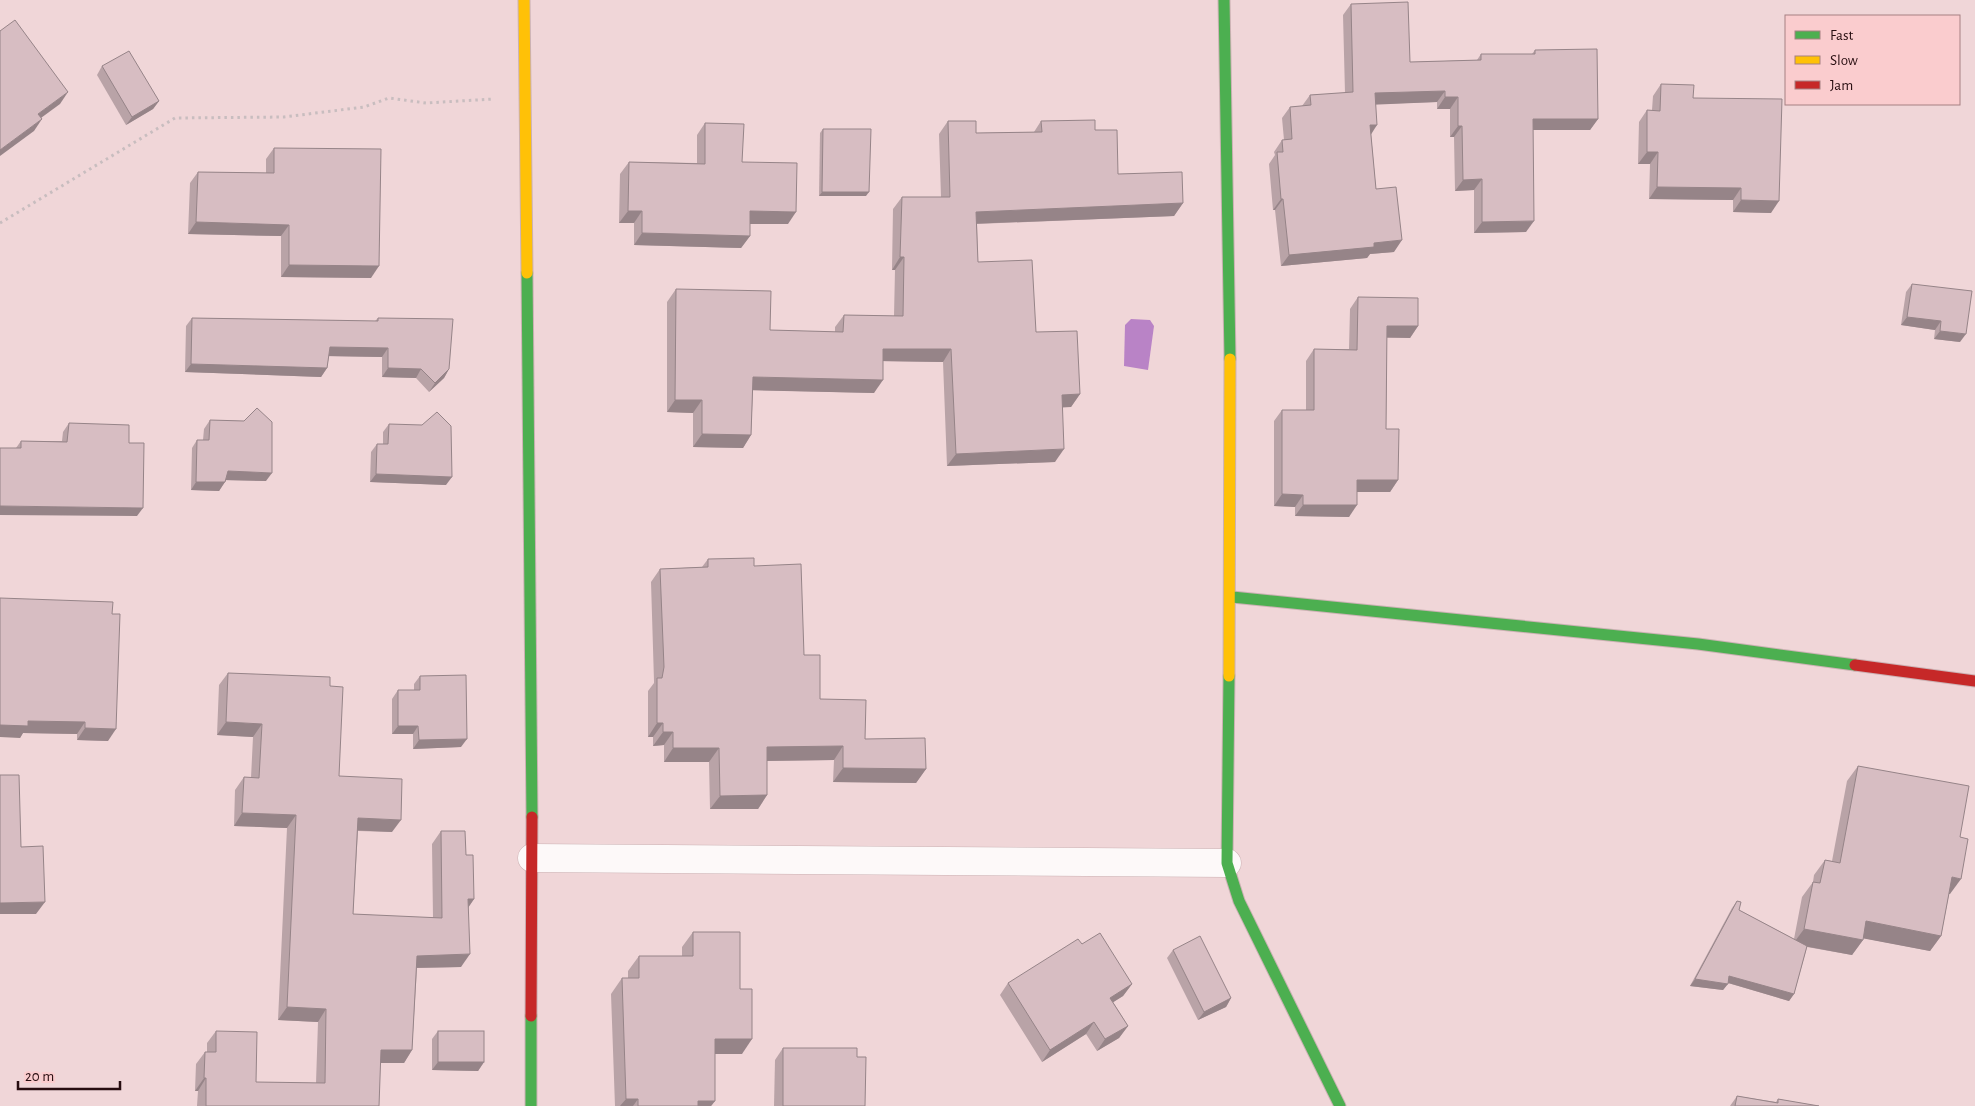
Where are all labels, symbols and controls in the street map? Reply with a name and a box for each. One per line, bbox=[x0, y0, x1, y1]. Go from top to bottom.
legend bbox=[1785, 15, 1960, 105]
text: Fast bbox=[1830, 28, 1854, 43]
text: Slow bbox=[1830, 53, 1858, 68]
text: Jam bbox=[1830, 78, 1853, 93]
scale bar bbox=[18, 1058, 120, 1090]
text: 20 m bbox=[25, 1069, 54, 1084]

